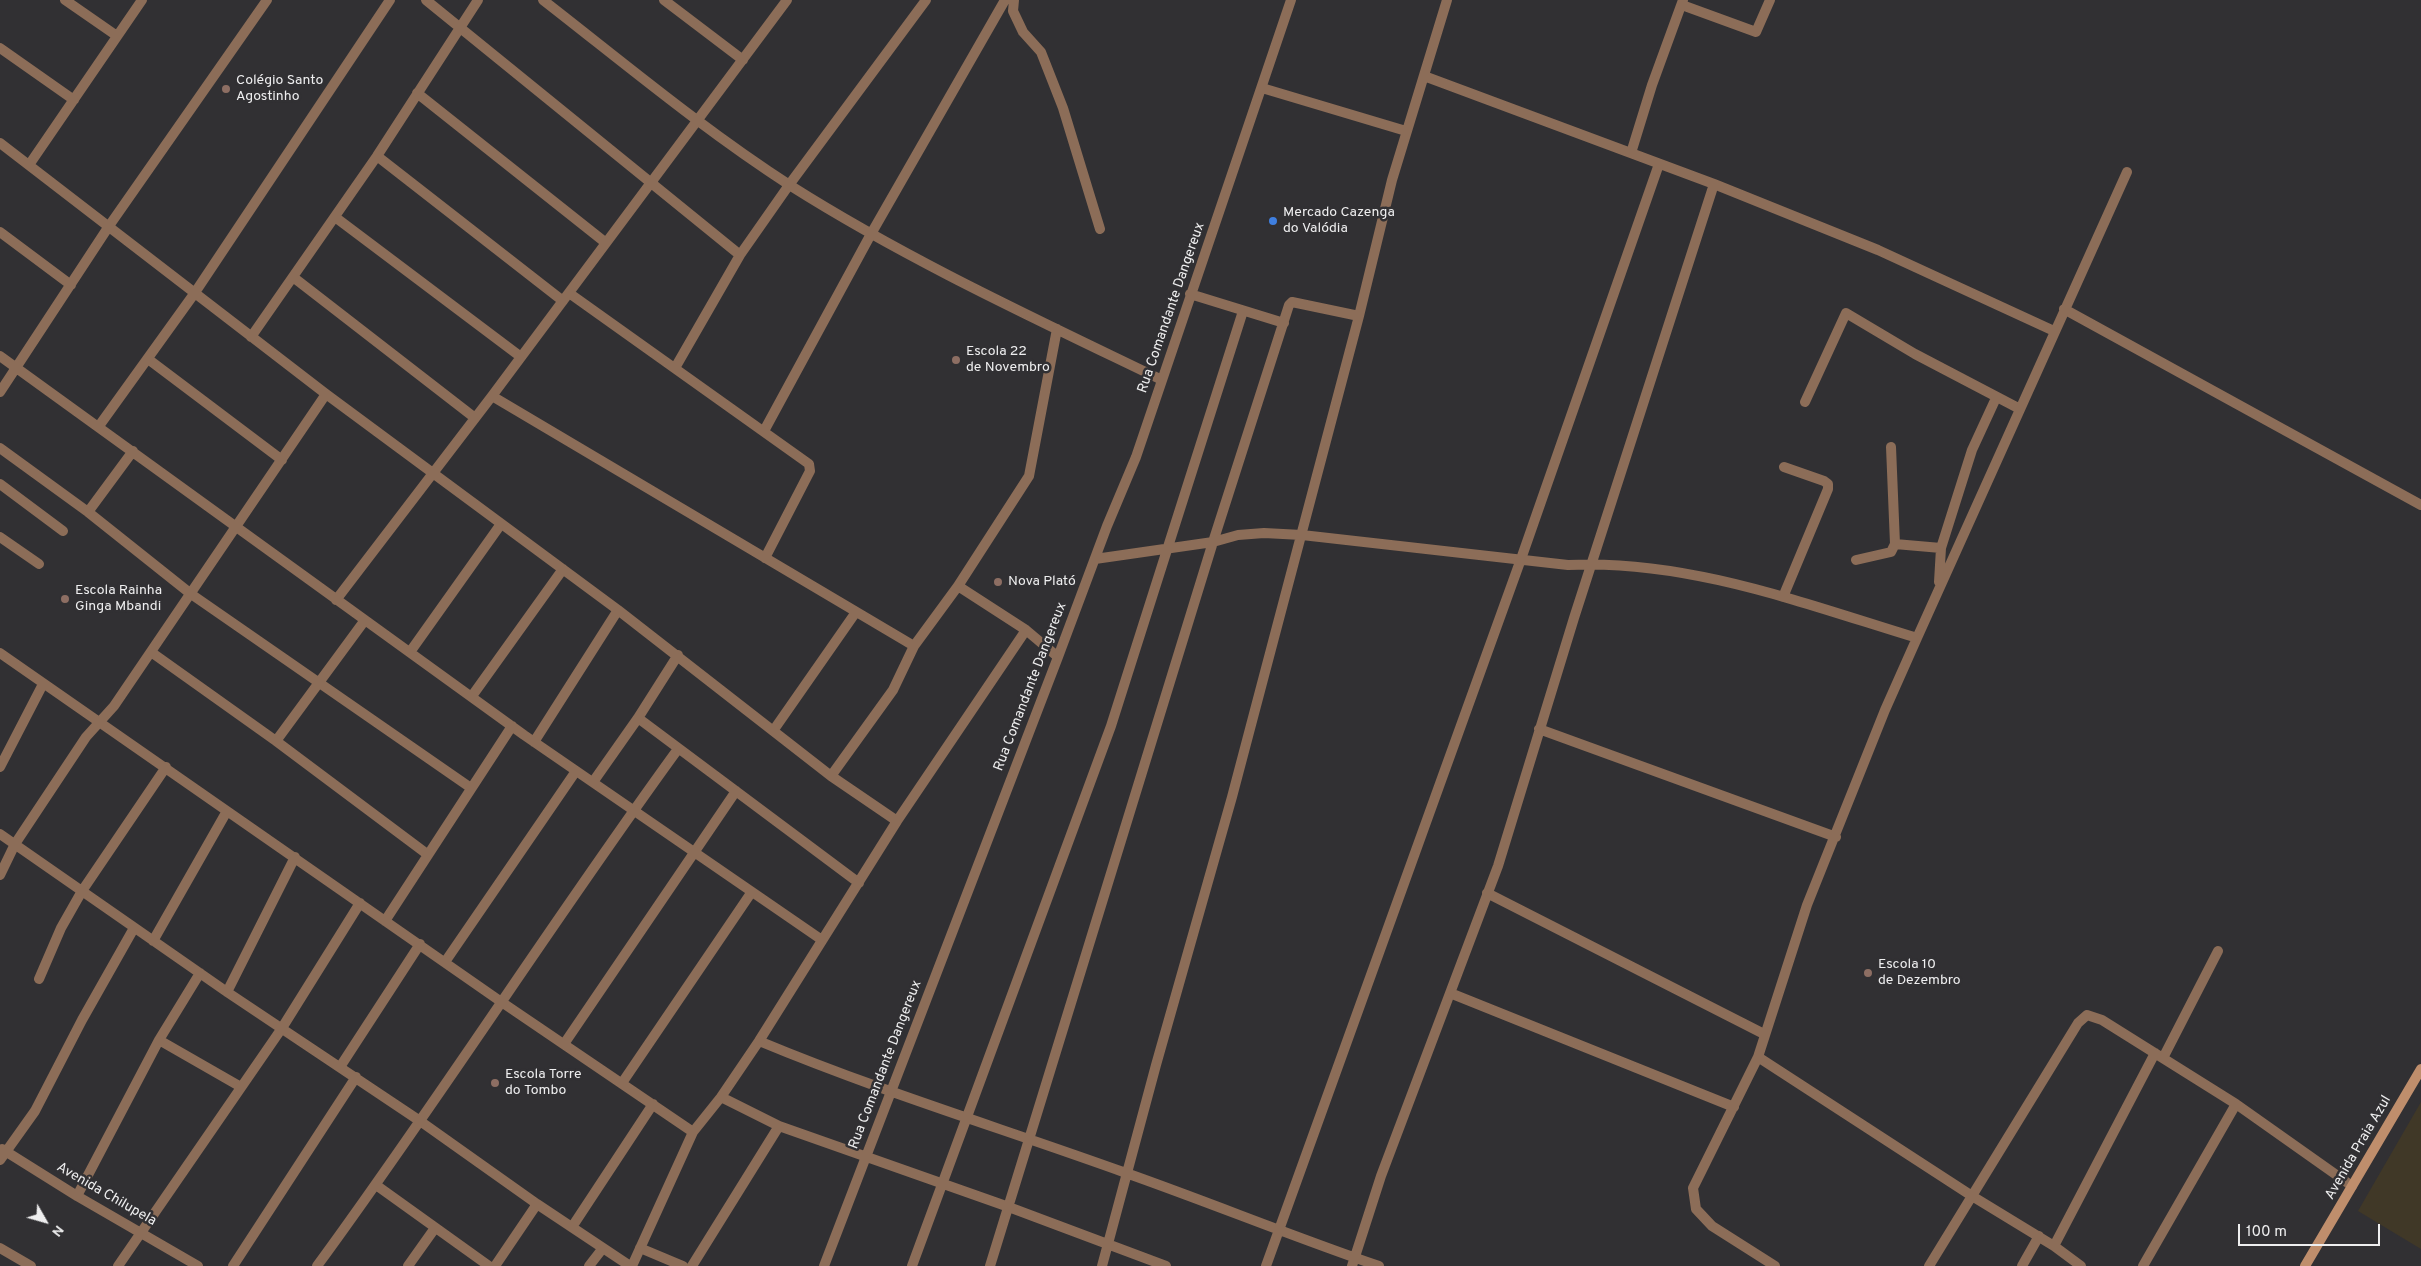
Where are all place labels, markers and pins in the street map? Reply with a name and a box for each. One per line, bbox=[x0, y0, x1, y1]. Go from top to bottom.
place label: Colégio Santo Agostinho bbox=[236, 73, 323, 105]
marker: Colégio Santo Agostinho bbox=[220, 83, 232, 95]
place label: Mercado Cazenga do Valódia bbox=[1283, 205, 1395, 238]
marker: Mercado Cazenga do Valódia bbox=[1267, 215, 1279, 227]
place label: Escola 22 de Novembro bbox=[966, 344, 1050, 377]
marker: Escola 22 de Novembro bbox=[950, 354, 962, 366]
place label: Nova Plató bbox=[1008, 574, 1076, 590]
marker: Nova Plató bbox=[992, 576, 1004, 588]
place label: Escola Rainha Ginga Mbandi bbox=[75, 583, 162, 616]
marker: Escola Rainha Ginga Mbandi bbox=[59, 593, 71, 605]
place label: Escola 10 de Dezembro bbox=[1878, 957, 1961, 990]
marker: Escola 10 de Dezembro bbox=[1862, 967, 1874, 979]
place label: Escola Torre do Tombo bbox=[505, 1067, 581, 1100]
marker: Escola Torre do Tombo bbox=[489, 1077, 501, 1089]

